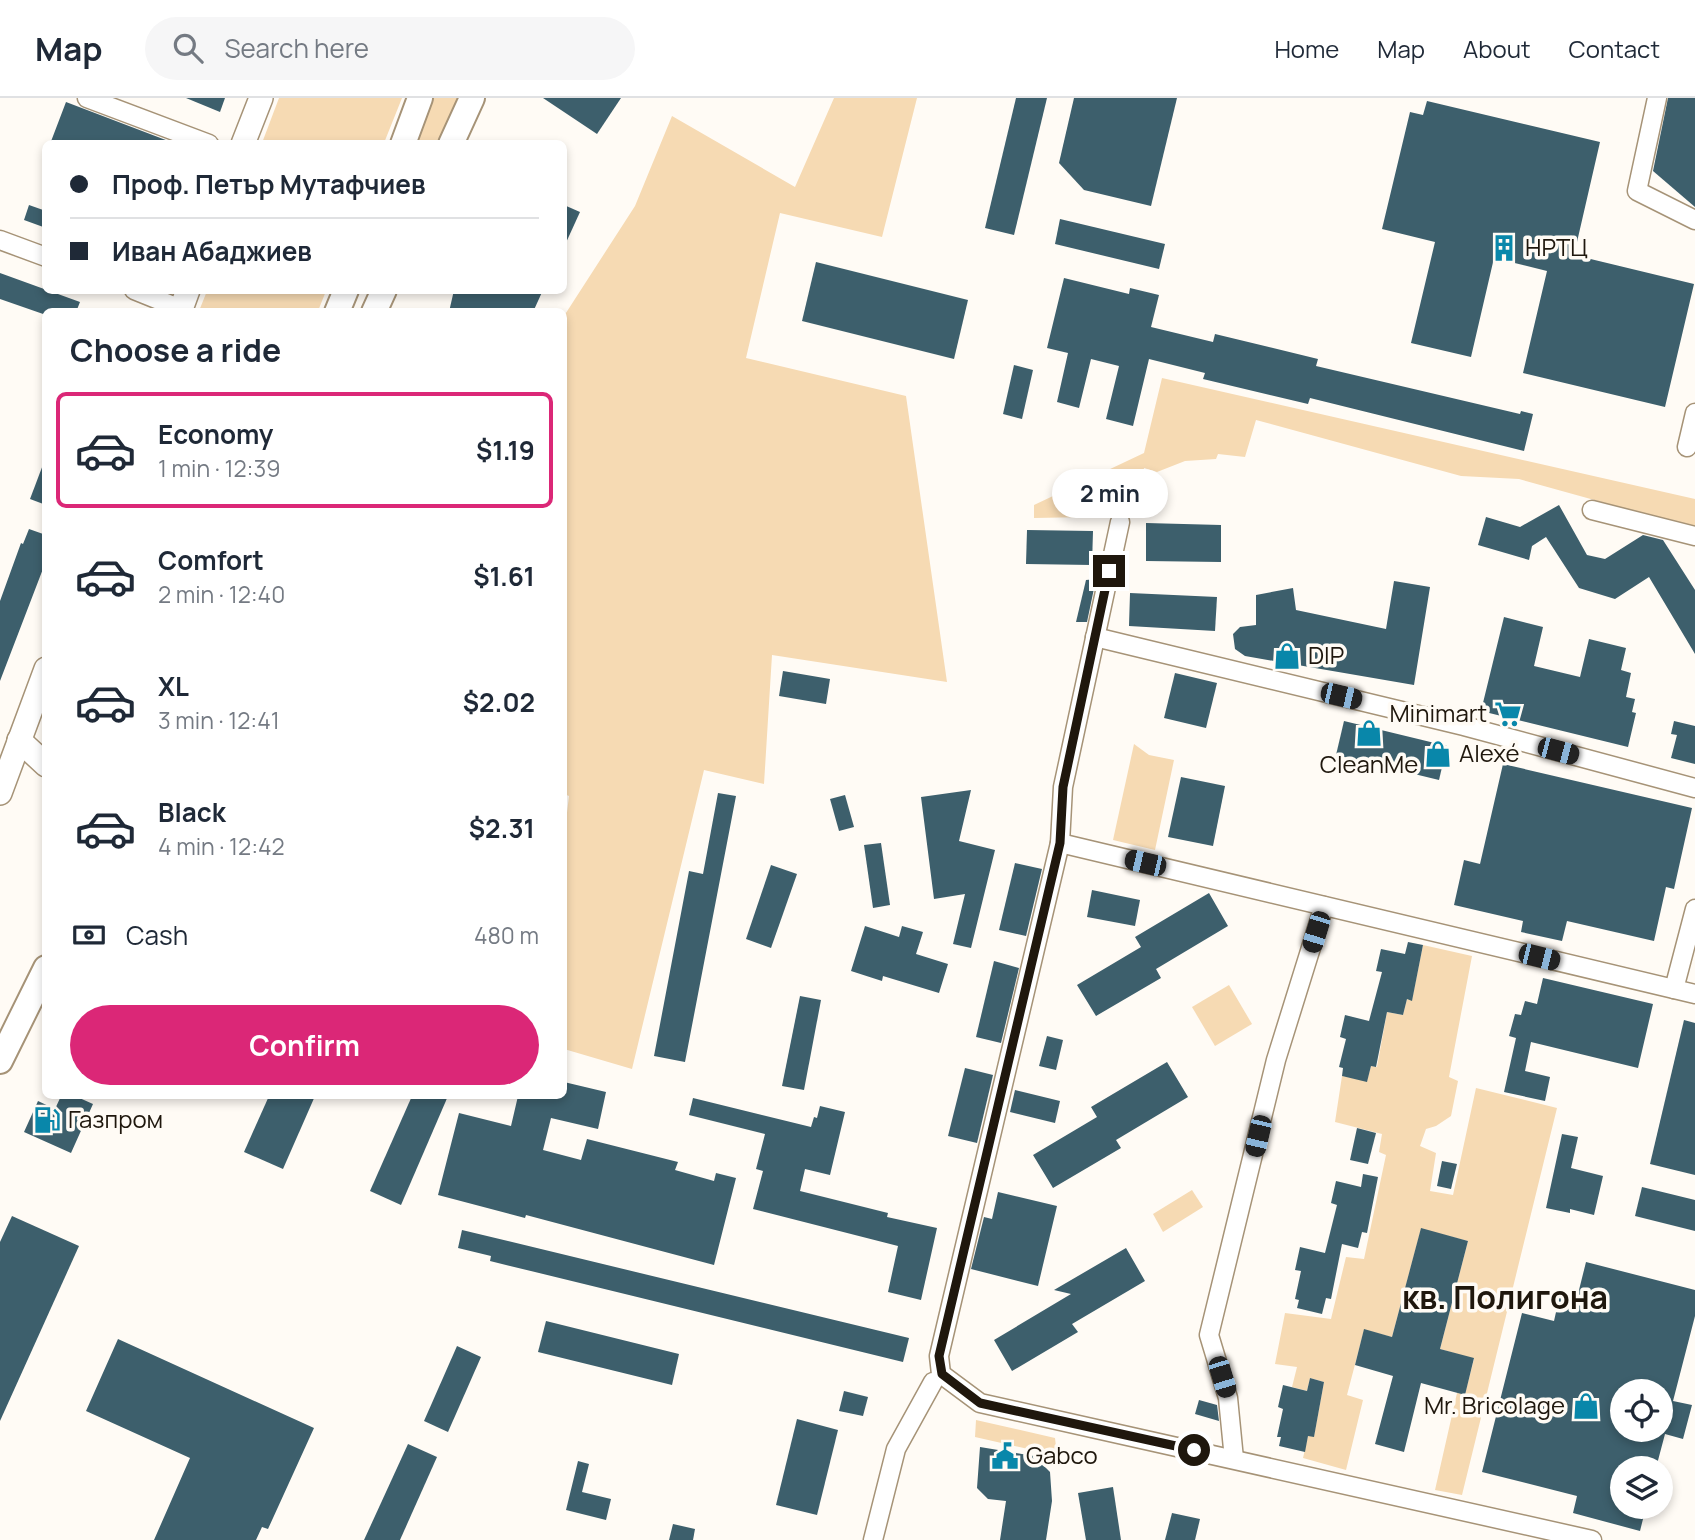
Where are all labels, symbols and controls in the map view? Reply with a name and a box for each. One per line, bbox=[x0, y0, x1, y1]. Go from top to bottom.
search box bbox=[145, 17, 635, 80]
text: Map bbox=[35, 26, 103, 71]
icon: search bbox=[169, 29, 207, 67]
text: Search here bbox=[225, 30, 369, 66]
text: Home bbox=[1274, 32, 1339, 65]
text: Map bbox=[1377, 32, 1425, 65]
text: About bbox=[1463, 32, 1531, 65]
text: Contact bbox=[1569, 32, 1660, 65]
text: Проф. Петър Мутафчиев bbox=[112, 166, 425, 202]
place label: НРТЦ bbox=[1525, 230, 1587, 263]
text: Иван Абаджиев bbox=[112, 233, 312, 269]
building icon: НРТЦ bbox=[1489, 233, 1519, 263]
text: Choose a ride bbox=[70, 328, 281, 372]
text: Economy bbox=[158, 416, 273, 452]
icon: car bbox=[74, 419, 137, 482]
text: $1.19 bbox=[476, 432, 535, 468]
text: 1 min · 12:39 bbox=[158, 452, 280, 484]
callout: 2 min bbox=[1051, 470, 1167, 518]
text: 2 min bbox=[1080, 477, 1140, 509]
text: Comfort bbox=[158, 542, 264, 578]
icon: car bbox=[74, 545, 137, 608]
route end bbox=[1093, 555, 1125, 587]
text: $1.61 bbox=[473, 558, 535, 594]
text: 2 min · 12:40 bbox=[158, 578, 285, 610]
place label: DIP bbox=[1308, 638, 1344, 671]
shop icon: DIP bbox=[1272, 641, 1302, 671]
text: XL bbox=[158, 668, 189, 704]
icon: car bbox=[74, 671, 137, 734]
car bbox=[1319, 681, 1364, 711]
text: $2.02 bbox=[463, 684, 535, 720]
place label: Minimart bbox=[1389, 696, 1487, 729]
supermarket icon: Minimart bbox=[1493, 699, 1523, 729]
text: 3 min · 12:41 bbox=[158, 704, 280, 736]
shop icon: CleanMe bbox=[1354, 718, 1384, 748]
car bbox=[1535, 735, 1582, 767]
place label: Alexé bbox=[1459, 736, 1520, 769]
shop icon: Alexé bbox=[1423, 739, 1453, 769]
place label: CleanMe bbox=[1320, 747, 1418, 780]
text: Black bbox=[158, 794, 226, 830]
icon: car bbox=[74, 797, 137, 860]
text: $2.31 bbox=[469, 810, 535, 846]
text: 4 min · 12:42 bbox=[158, 830, 285, 862]
car bbox=[1123, 848, 1168, 878]
car bbox=[1300, 909, 1333, 955]
icon: cash bbox=[70, 916, 108, 954]
text: Cash bbox=[126, 917, 188, 953]
text: 480 m bbox=[474, 919, 539, 951]
car bbox=[1517, 942, 1562, 972]
button: Confirm bbox=[70, 1005, 539, 1085]
place label: Газпром bbox=[68, 1102, 163, 1135]
fuel station icon: Газпром bbox=[32, 1105, 62, 1135]
car bbox=[1244, 1113, 1273, 1159]
district label: кв. Полигона bbox=[1402, 1275, 1608, 1319]
car bbox=[1206, 1354, 1239, 1400]
map controls bbox=[1610, 1379, 1673, 1519]
button: locate bbox=[1610, 1379, 1673, 1442]
place label: Mr. Bricolage bbox=[1424, 1388, 1565, 1421]
shop icon: Mr. Bricolage bbox=[1571, 1391, 1601, 1421]
route start bbox=[1178, 1434, 1210, 1466]
place label: Gabco bbox=[1026, 1438, 1098, 1471]
public building icon: Gabco bbox=[990, 1441, 1020, 1471]
button: layers bbox=[1610, 1456, 1673, 1519]

